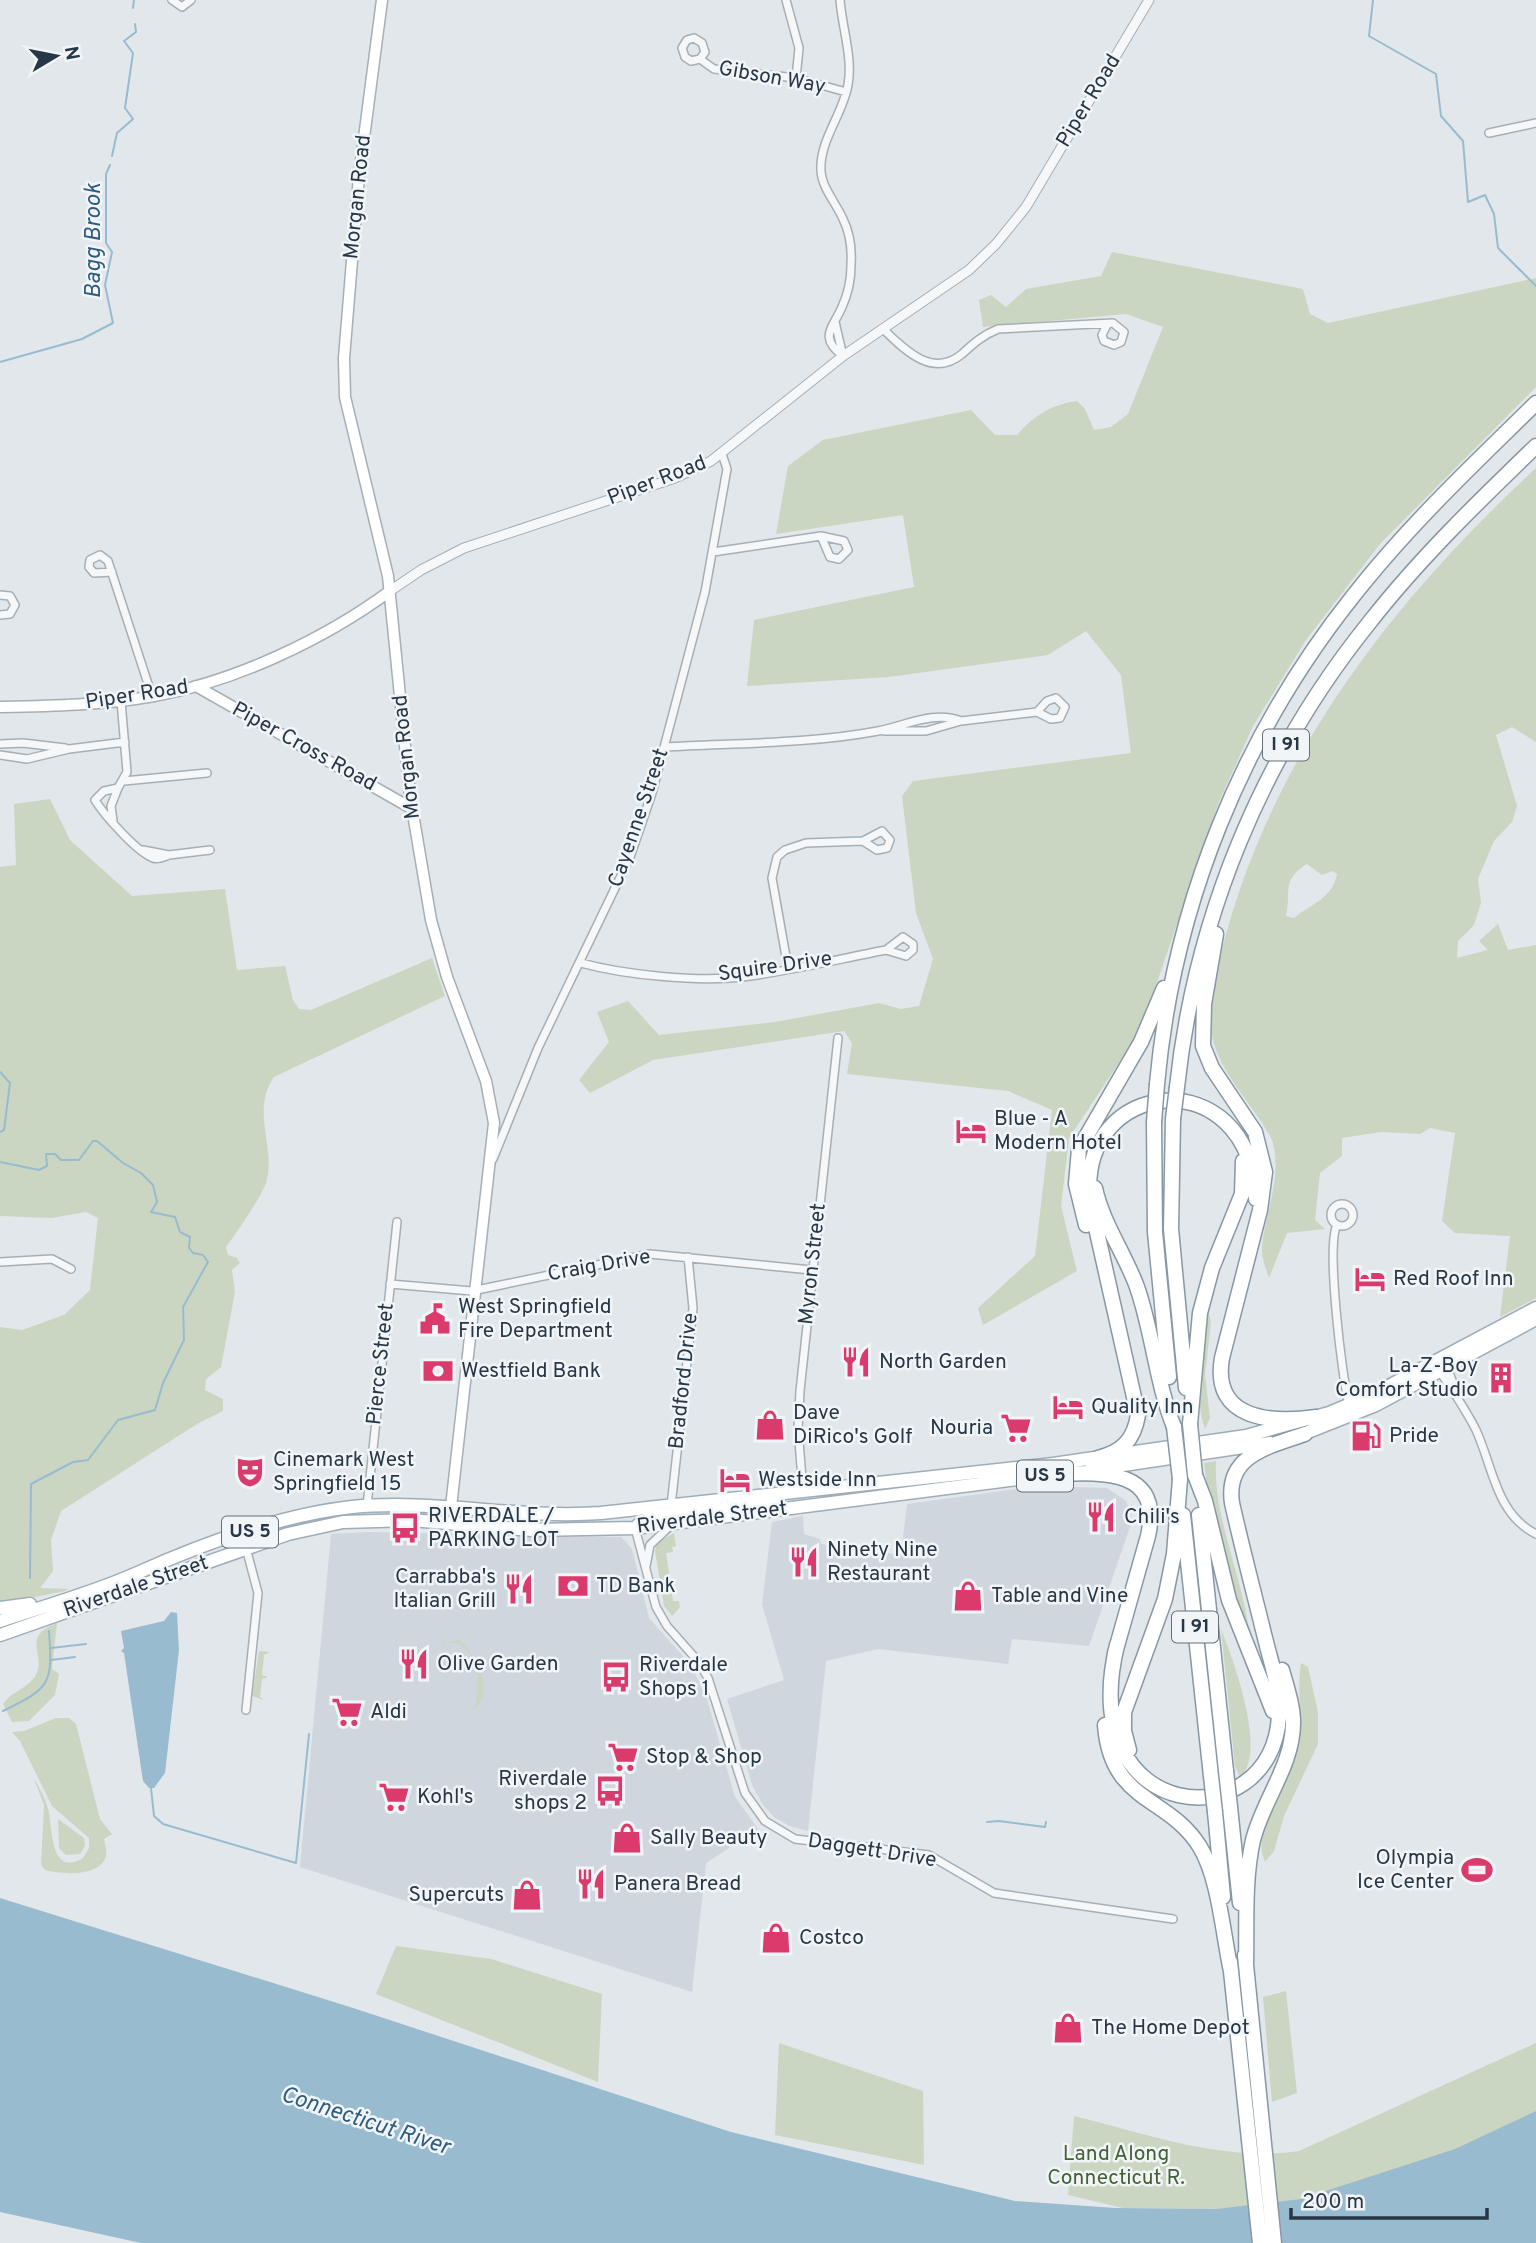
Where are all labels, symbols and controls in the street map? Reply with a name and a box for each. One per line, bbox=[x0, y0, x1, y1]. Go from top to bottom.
north arrow bbox=[21, 21, 91, 91]
text: N bbox=[58, 45, 84, 62]
street label: Piper Road bbox=[1051, 49, 1127, 153]
street label: Gibson Way bbox=[716, 55, 828, 101]
street label: Morgan Road bbox=[338, 134, 378, 260]
water label: Bagg Brook bbox=[80, 183, 109, 299]
street label: Piper Road bbox=[604, 450, 710, 512]
street label: Piper Road bbox=[84, 674, 190, 716]
street label: Morgan Road bbox=[387, 694, 427, 820]
street label: Piper Cross Road bbox=[227, 696, 381, 798]
road number: I 91 bbox=[1263, 730, 1309, 760]
street label: Cayenne Street bbox=[603, 745, 675, 891]
street label: Squire Drive bbox=[716, 946, 834, 988]
place label: Blue - A Modern Hotel bbox=[994, 1106, 1122, 1157]
hotel icon: Blue - A Modern Hotel bbox=[954, 1114, 988, 1148]
street label: Myron Street bbox=[793, 1202, 833, 1326]
street label: Craig Drive bbox=[545, 1244, 653, 1288]
hotel icon: Red Roof Inn bbox=[1353, 1262, 1387, 1296]
place label: Red Roof Inn bbox=[1393, 1266, 1514, 1293]
place label: West Springfield Fire Department bbox=[458, 1294, 613, 1345]
street label: Pierce Street bbox=[361, 1302, 401, 1426]
public building icon: West Springfield Fire Department bbox=[418, 1302, 452, 1336]
street label: Bradford Drive bbox=[663, 1312, 705, 1450]
restaurant icon: North Garden bbox=[839, 1345, 873, 1379]
place label: North Garden bbox=[879, 1349, 1007, 1376]
place label: La-Z-Boy Comfort Studio bbox=[1335, 1353, 1478, 1404]
bank icon: Westfield Bank bbox=[421, 1354, 455, 1388]
place label: Westfield Bank bbox=[461, 1358, 601, 1385]
building icon: La-Z-Boy Comfort Studio bbox=[1484, 1361, 1518, 1395]
hotel icon: Quality Inn bbox=[1051, 1390, 1085, 1424]
place label: Quality Inn bbox=[1091, 1394, 1194, 1421]
place label: Dave DiRico's Golf bbox=[793, 1400, 912, 1451]
shop icon: Dave DiRico's Golf bbox=[753, 1408, 787, 1442]
supermarket icon: Nouria bbox=[999, 1411, 1033, 1445]
place label: Nouria bbox=[930, 1415, 993, 1442]
fuel station icon: Pride bbox=[1349, 1419, 1383, 1453]
place label: Pride bbox=[1389, 1423, 1439, 1450]
place label: Cinemark West Springfield 15 bbox=[273, 1447, 414, 1498]
theatre icon: Cinemark West Springfield 15 bbox=[233, 1455, 267, 1489]
road number: US 5 bbox=[1017, 1460, 1073, 1492]
hotel icon: Westside Inn bbox=[718, 1463, 752, 1497]
place label: Westside Inn bbox=[758, 1467, 877, 1494]
street label: Riverdale Street bbox=[635, 1495, 789, 1541]
restaurant icon: Chili's bbox=[1084, 1500, 1118, 1534]
place label: RIVERDALE / PARKING LOT bbox=[428, 1503, 559, 1554]
place label: Chili's bbox=[1124, 1504, 1180, 1531]
bus stop icon: RIVERDALE / PARKING LOT bbox=[388, 1511, 422, 1545]
road number: US 5 bbox=[222, 1516, 278, 1548]
place label: Ninety Nine Restaurant bbox=[827, 1537, 938, 1588]
restaurant icon: Ninety Nine Restaurant bbox=[787, 1545, 821, 1579]
street label: Riverdale Street bbox=[60, 1550, 212, 1624]
place label: Carrabba's Italian Grill bbox=[394, 1564, 496, 1615]
bank icon: TD Bank bbox=[556, 1569, 590, 1603]
restaurant icon: Carrabba's Italian Grill bbox=[502, 1572, 536, 1606]
place label: TD Bank bbox=[596, 1573, 676, 1600]
shop icon: Table and Vine bbox=[951, 1579, 985, 1613]
place label: Table and Vine bbox=[991, 1583, 1128, 1610]
road number: I 91 bbox=[1172, 1611, 1218, 1642]
restaurant icon: Olive Garden bbox=[397, 1647, 431, 1681]
place label: Olive Garden bbox=[437, 1651, 559, 1678]
place label: Riverdale Shops 1 bbox=[639, 1652, 728, 1703]
bus stop icon: Riverdale Shops 1 bbox=[599, 1660, 633, 1694]
supermarket icon: Aldi bbox=[330, 1695, 364, 1729]
place label: Aldi bbox=[370, 1699, 407, 1726]
supermarket icon: Stop & Shop bbox=[606, 1740, 640, 1774]
place label: Stop & Shop bbox=[646, 1744, 762, 1771]
place label: Riverdale shops 2 bbox=[498, 1766, 587, 1817]
bus stop icon: Riverdale shops 2 bbox=[593, 1774, 627, 1808]
supermarket icon: Kohl's bbox=[377, 1780, 411, 1814]
place label: Kohl's bbox=[417, 1784, 474, 1811]
shop icon: Sally Beauty bbox=[610, 1821, 644, 1855]
place label: Sally Beauty bbox=[650, 1825, 767, 1852]
street label: Daggett Drive bbox=[806, 1827, 938, 1875]
place label: Olympia Ice Center bbox=[1357, 1845, 1454, 1896]
sports icon: Olympia Ice Center bbox=[1460, 1853, 1494, 1887]
restaurant icon: Panera Bread bbox=[574, 1867, 608, 1901]
place label: Panera Bread bbox=[614, 1871, 741, 1898]
shop icon: Supercuts bbox=[510, 1878, 544, 1912]
place label: Supercuts bbox=[408, 1882, 504, 1909]
shop icon: Costco bbox=[759, 1921, 793, 1955]
place label: Costco bbox=[799, 1925, 864, 1952]
shop icon: The Home Depot bbox=[1051, 2011, 1085, 2045]
place label: The Home Depot bbox=[1091, 2015, 1250, 2042]
water label: Connecticut River bbox=[277, 2081, 455, 2164]
park label: Land Along Connecticut R. bbox=[1047, 2141, 1185, 2192]
scale bar bbox=[1291, 2176, 1487, 2220]
text: 200 m bbox=[1302, 2189, 1364, 2216]

